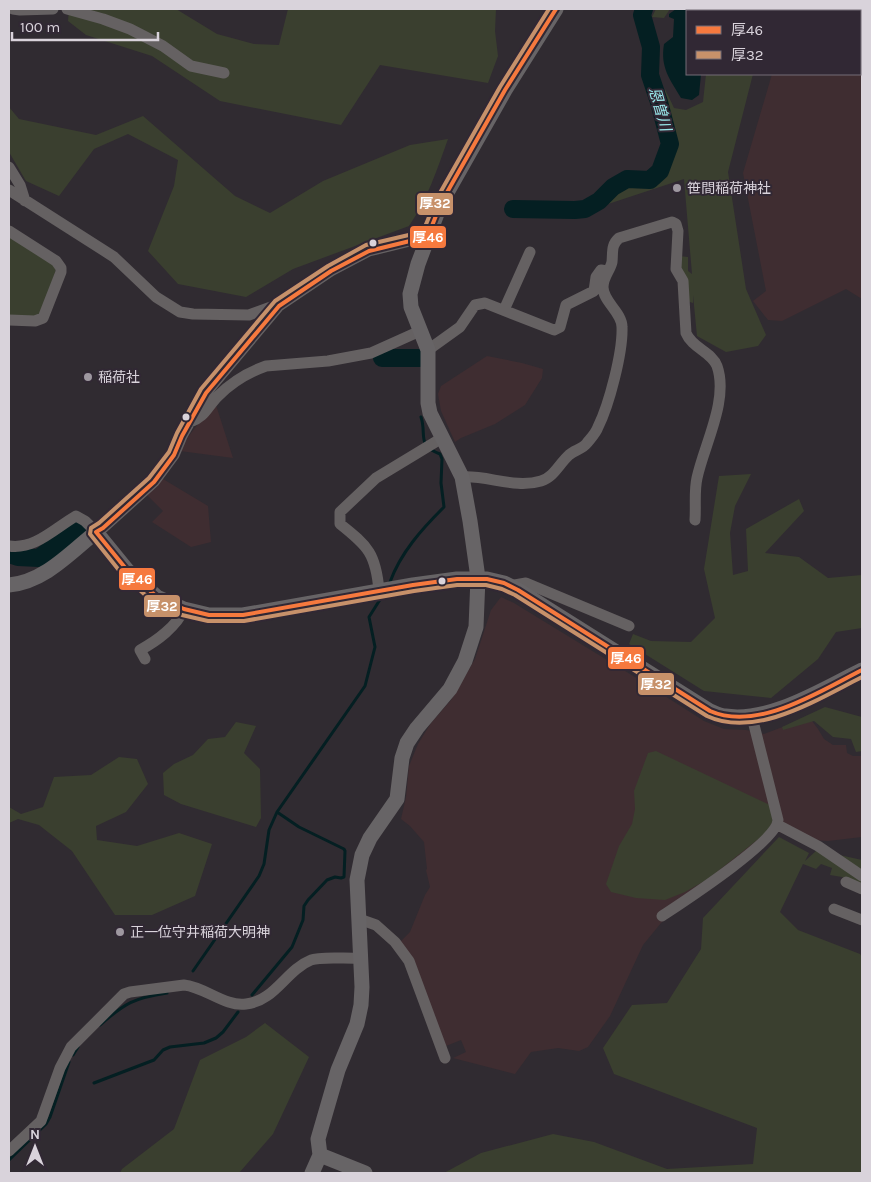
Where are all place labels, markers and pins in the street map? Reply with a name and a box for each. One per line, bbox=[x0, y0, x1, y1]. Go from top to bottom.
place label: 笹間稲荷神社 bbox=[687, 180, 771, 197]
marker: 笹間稲荷神社 bbox=[671, 182, 683, 194]
unlabelled marker bbox=[368, 238, 378, 248]
place label: 稲荷社 bbox=[98, 369, 140, 386]
marker: 稲荷社 bbox=[82, 371, 94, 383]
unlabelled marker bbox=[181, 412, 191, 422]
unlabelled marker bbox=[437, 576, 447, 586]
place label: 正一位守井稲荷大明神 bbox=[130, 924, 270, 941]
marker: 正一位守井稲荷大明神 bbox=[114, 926, 126, 938]

